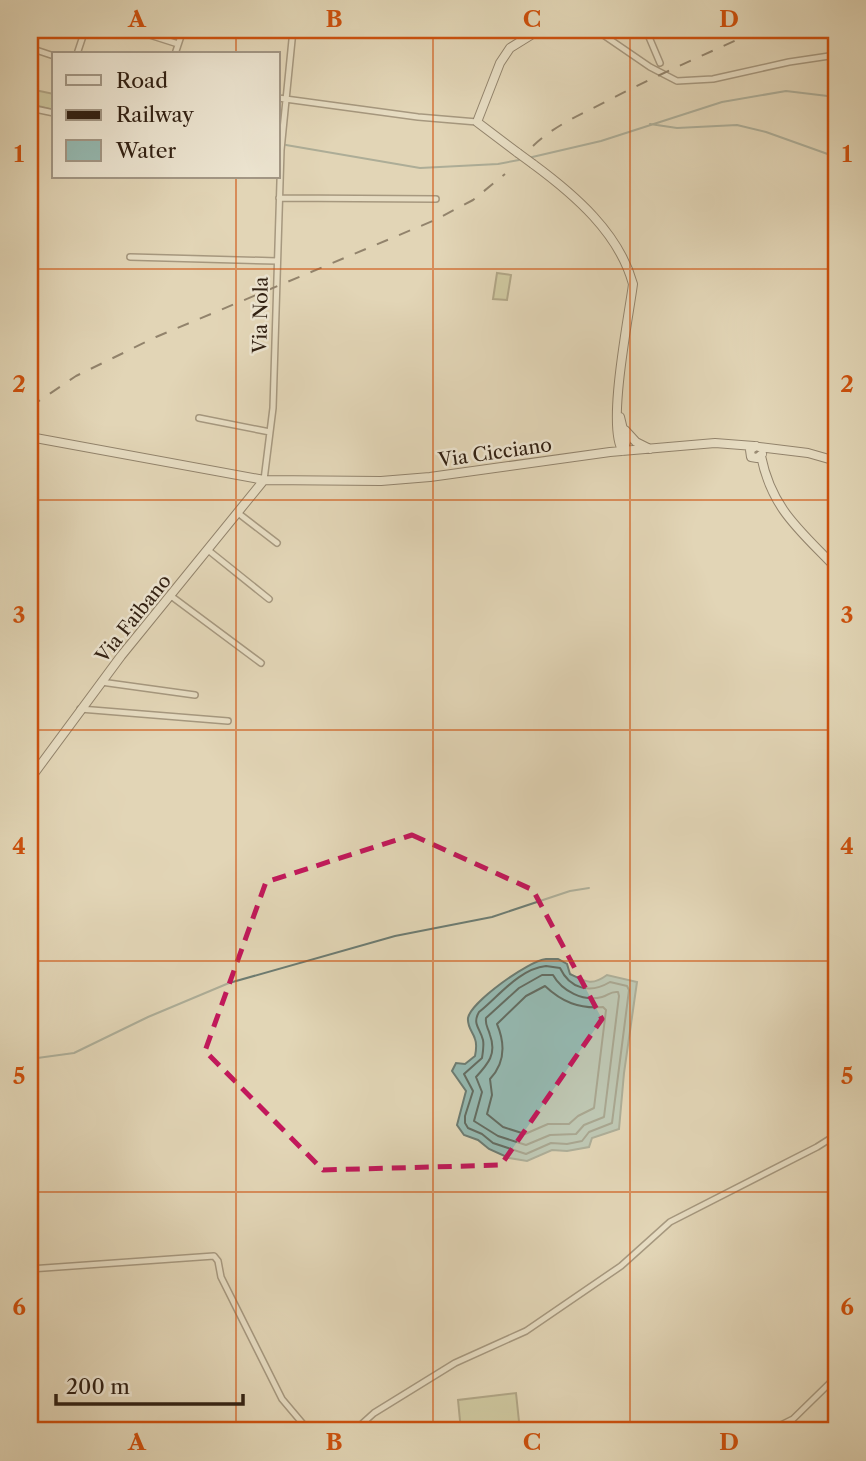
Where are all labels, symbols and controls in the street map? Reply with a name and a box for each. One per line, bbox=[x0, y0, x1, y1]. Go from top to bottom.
text: A bbox=[127, 5, 147, 33]
text: B bbox=[325, 5, 343, 33]
text: C bbox=[523, 5, 541, 33]
text: D bbox=[719, 5, 739, 33]
legend bbox=[52, 52, 280, 178]
text: Road bbox=[116, 68, 168, 93]
text: Railway bbox=[116, 102, 194, 127]
text: Water bbox=[115, 138, 176, 163]
text: 1 bbox=[14, 140, 25, 168]
text: 1 bbox=[842, 140, 853, 168]
street label: Via Nola bbox=[248, 276, 273, 355]
text: 2 bbox=[12, 370, 26, 398]
text: 2 bbox=[840, 370, 854, 398]
street label: Via Cicciano bbox=[436, 433, 553, 472]
street label: Via Faibano bbox=[90, 570, 176, 668]
text: 3 bbox=[13, 601, 26, 629]
text: 3 bbox=[841, 601, 854, 629]
text: 4 bbox=[12, 832, 26, 860]
text: 4 bbox=[840, 832, 854, 860]
text: 5 bbox=[13, 1062, 25, 1090]
text: 5 bbox=[841, 1062, 853, 1090]
text: 6 bbox=[12, 1293, 26, 1321]
text: 6 bbox=[840, 1293, 854, 1321]
scale bar bbox=[56, 1363, 243, 1407]
text: 200 m bbox=[66, 1374, 130, 1399]
text: A bbox=[127, 1428, 147, 1456]
text: B bbox=[325, 1428, 343, 1456]
text: C bbox=[523, 1428, 541, 1456]
text: D bbox=[719, 1428, 739, 1456]

